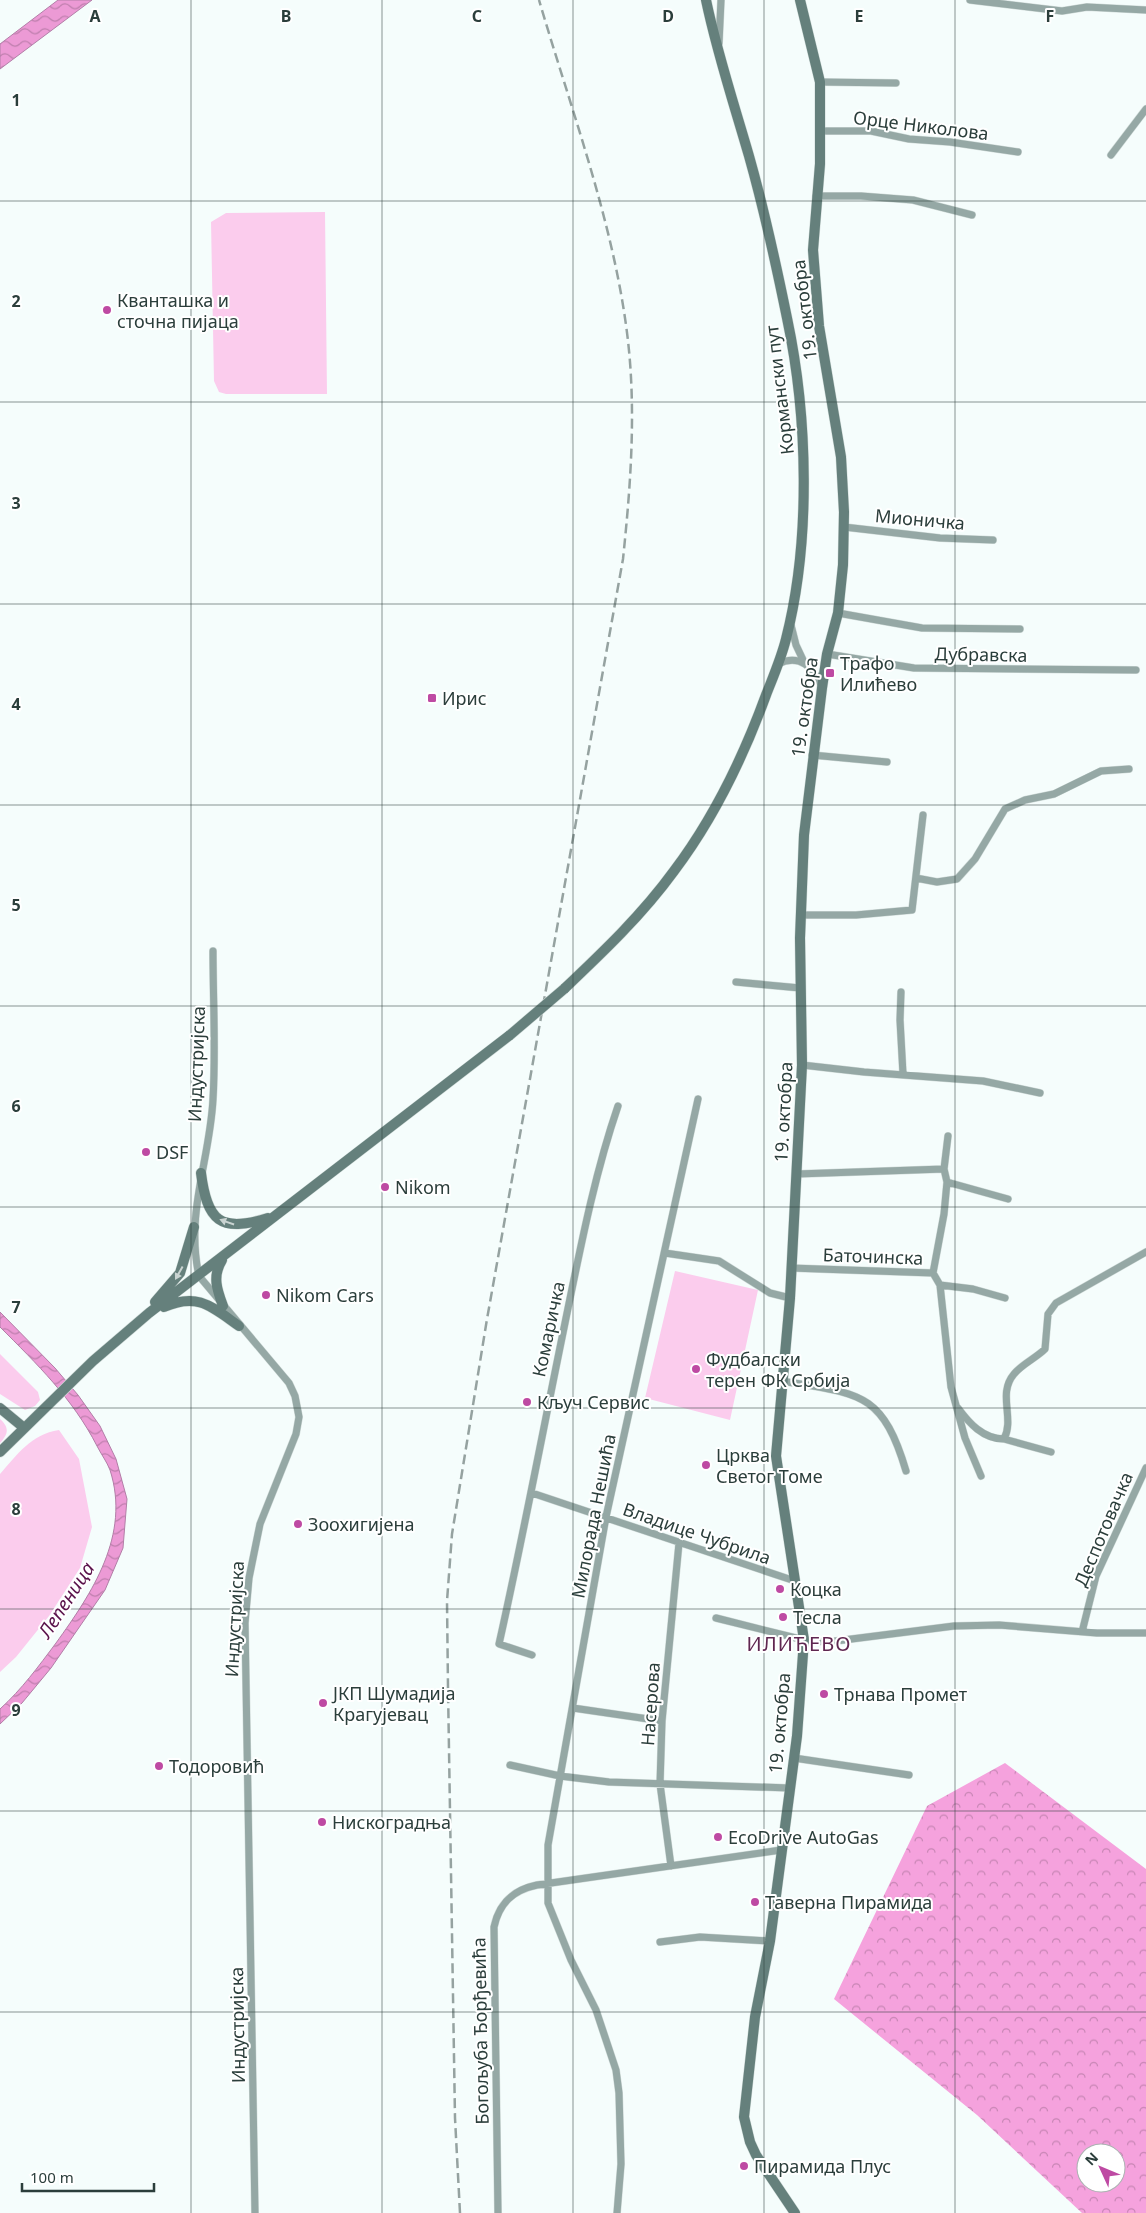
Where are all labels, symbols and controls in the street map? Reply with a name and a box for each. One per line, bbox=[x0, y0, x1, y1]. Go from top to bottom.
text: A bbox=[89, 5, 101, 27]
text: B bbox=[281, 5, 291, 27]
text: C bbox=[472, 5, 482, 27]
text: D bbox=[662, 5, 674, 27]
text: E bbox=[855, 5, 864, 27]
text: F bbox=[1046, 5, 1054, 27]
text: 1 bbox=[11, 89, 21, 111]
street label: Орце Николова bbox=[852, 105, 990, 145]
street label: 19. октобра bbox=[786, 258, 822, 362]
place label: Кванташка и сточна пијаца bbox=[117, 288, 239, 333]
text: 2 bbox=[11, 290, 21, 312]
marker: Кванташка и сточна пијаца bbox=[101, 304, 113, 316]
street label: Кормански пут bbox=[759, 323, 799, 456]
text: 3 bbox=[11, 492, 21, 514]
street label: Мионичка bbox=[874, 503, 966, 535]
street label: Дубравска bbox=[934, 641, 1028, 667]
place label: Трафо Илићево bbox=[840, 651, 917, 696]
street label: 19. октобра bbox=[785, 655, 823, 759]
marker: Трафо Илићево bbox=[824, 667, 836, 679]
place label: Ирис bbox=[442, 686, 487, 710]
marker: Ирис bbox=[426, 692, 438, 704]
text: 4 bbox=[11, 693, 21, 715]
text: 5 bbox=[11, 894, 21, 916]
street label: Индустријска bbox=[182, 1005, 210, 1123]
street label: 19. октобра bbox=[768, 1061, 798, 1163]
text: 6 bbox=[11, 1095, 21, 1117]
place label: DSF bbox=[156, 1140, 188, 1164]
marker: DSF bbox=[140, 1146, 152, 1158]
place label: Nikom bbox=[395, 1175, 451, 1199]
marker: Nikom bbox=[379, 1181, 391, 1193]
one-way arrow bbox=[219, 1217, 234, 1225]
street label: Баточинска bbox=[822, 1242, 924, 1270]
one-way arrow bbox=[175, 1266, 183, 1281]
street label: Комаричка bbox=[526, 1279, 570, 1379]
place label: Nikom Cars bbox=[276, 1283, 374, 1307]
marker: Nikom Cars bbox=[260, 1289, 272, 1301]
text: 7 bbox=[11, 1296, 21, 1318]
place label: Фудбалски терен ФК Србија bbox=[706, 1347, 850, 1392]
marker: Фудбалски терен ФК Србија bbox=[690, 1363, 702, 1375]
place label: Кључ Сервис bbox=[537, 1390, 650, 1414]
marker: Кључ Сервис bbox=[521, 1396, 533, 1408]
street label: Милорада Нешића bbox=[565, 1432, 621, 1600]
place label: Црква Светог Томе bbox=[716, 1443, 823, 1488]
marker: Црква Светог Томе bbox=[700, 1459, 712, 1471]
street label: Деспотовачка bbox=[1068, 1468, 1138, 1590]
street label: Владице Чубрила bbox=[620, 1496, 774, 1570]
text: 8 bbox=[11, 1498, 21, 1520]
place label: Зоохигијена bbox=[308, 1512, 414, 1536]
marker: Зоохигијена bbox=[292, 1518, 304, 1530]
water label: Лепеница bbox=[31, 1557, 100, 1644]
street label: Индустријска bbox=[219, 1560, 249, 1678]
place label: Коцка bbox=[790, 1577, 842, 1601]
marker: Коцка bbox=[774, 1583, 786, 1595]
place label: Тесла bbox=[793, 1605, 842, 1629]
marker: Тесла bbox=[777, 1611, 789, 1623]
district label: ИЛИЋЕВО bbox=[747, 1630, 851, 1657]
street label: Насерова bbox=[635, 1661, 665, 1747]
street label: 19. октобра bbox=[763, 1672, 795, 1774]
place label: ЈКП Шумадија Крагујевац bbox=[331, 1681, 455, 1726]
place label: Трнава Промет bbox=[834, 1682, 968, 1706]
marker: Трнава Промет bbox=[818, 1688, 830, 1700]
marker: ЈКП Шумадија Крагујевац bbox=[317, 1697, 329, 1709]
text: 9 bbox=[11, 1699, 21, 1721]
place label: Тодоровић bbox=[169, 1754, 264, 1778]
marker: Тодоровић bbox=[153, 1760, 165, 1772]
place label: Нискоградња bbox=[332, 1810, 451, 1834]
marker: Нискоградња bbox=[316, 1816, 328, 1828]
place label: EcoDrive AutoGas bbox=[728, 1825, 879, 1849]
marker: EcoDrive AutoGas bbox=[712, 1831, 724, 1843]
place label: Таверна Пирамида bbox=[765, 1890, 932, 1914]
marker: Таверна Пирамида bbox=[749, 1896, 761, 1908]
street label: Богољуба Ђорђевића bbox=[466, 1937, 494, 2125]
street label: Индустријска bbox=[224, 1967, 250, 2083]
north arrow bbox=[1076, 2143, 1126, 2193]
text: N bbox=[1080, 2148, 1102, 2169]
place label: Пирамида Плус bbox=[754, 2154, 891, 2178]
scale bar bbox=[22, 2160, 155, 2192]
marker: Пирамида Плус bbox=[738, 2160, 750, 2172]
text: 100 m bbox=[30, 2167, 74, 2187]

